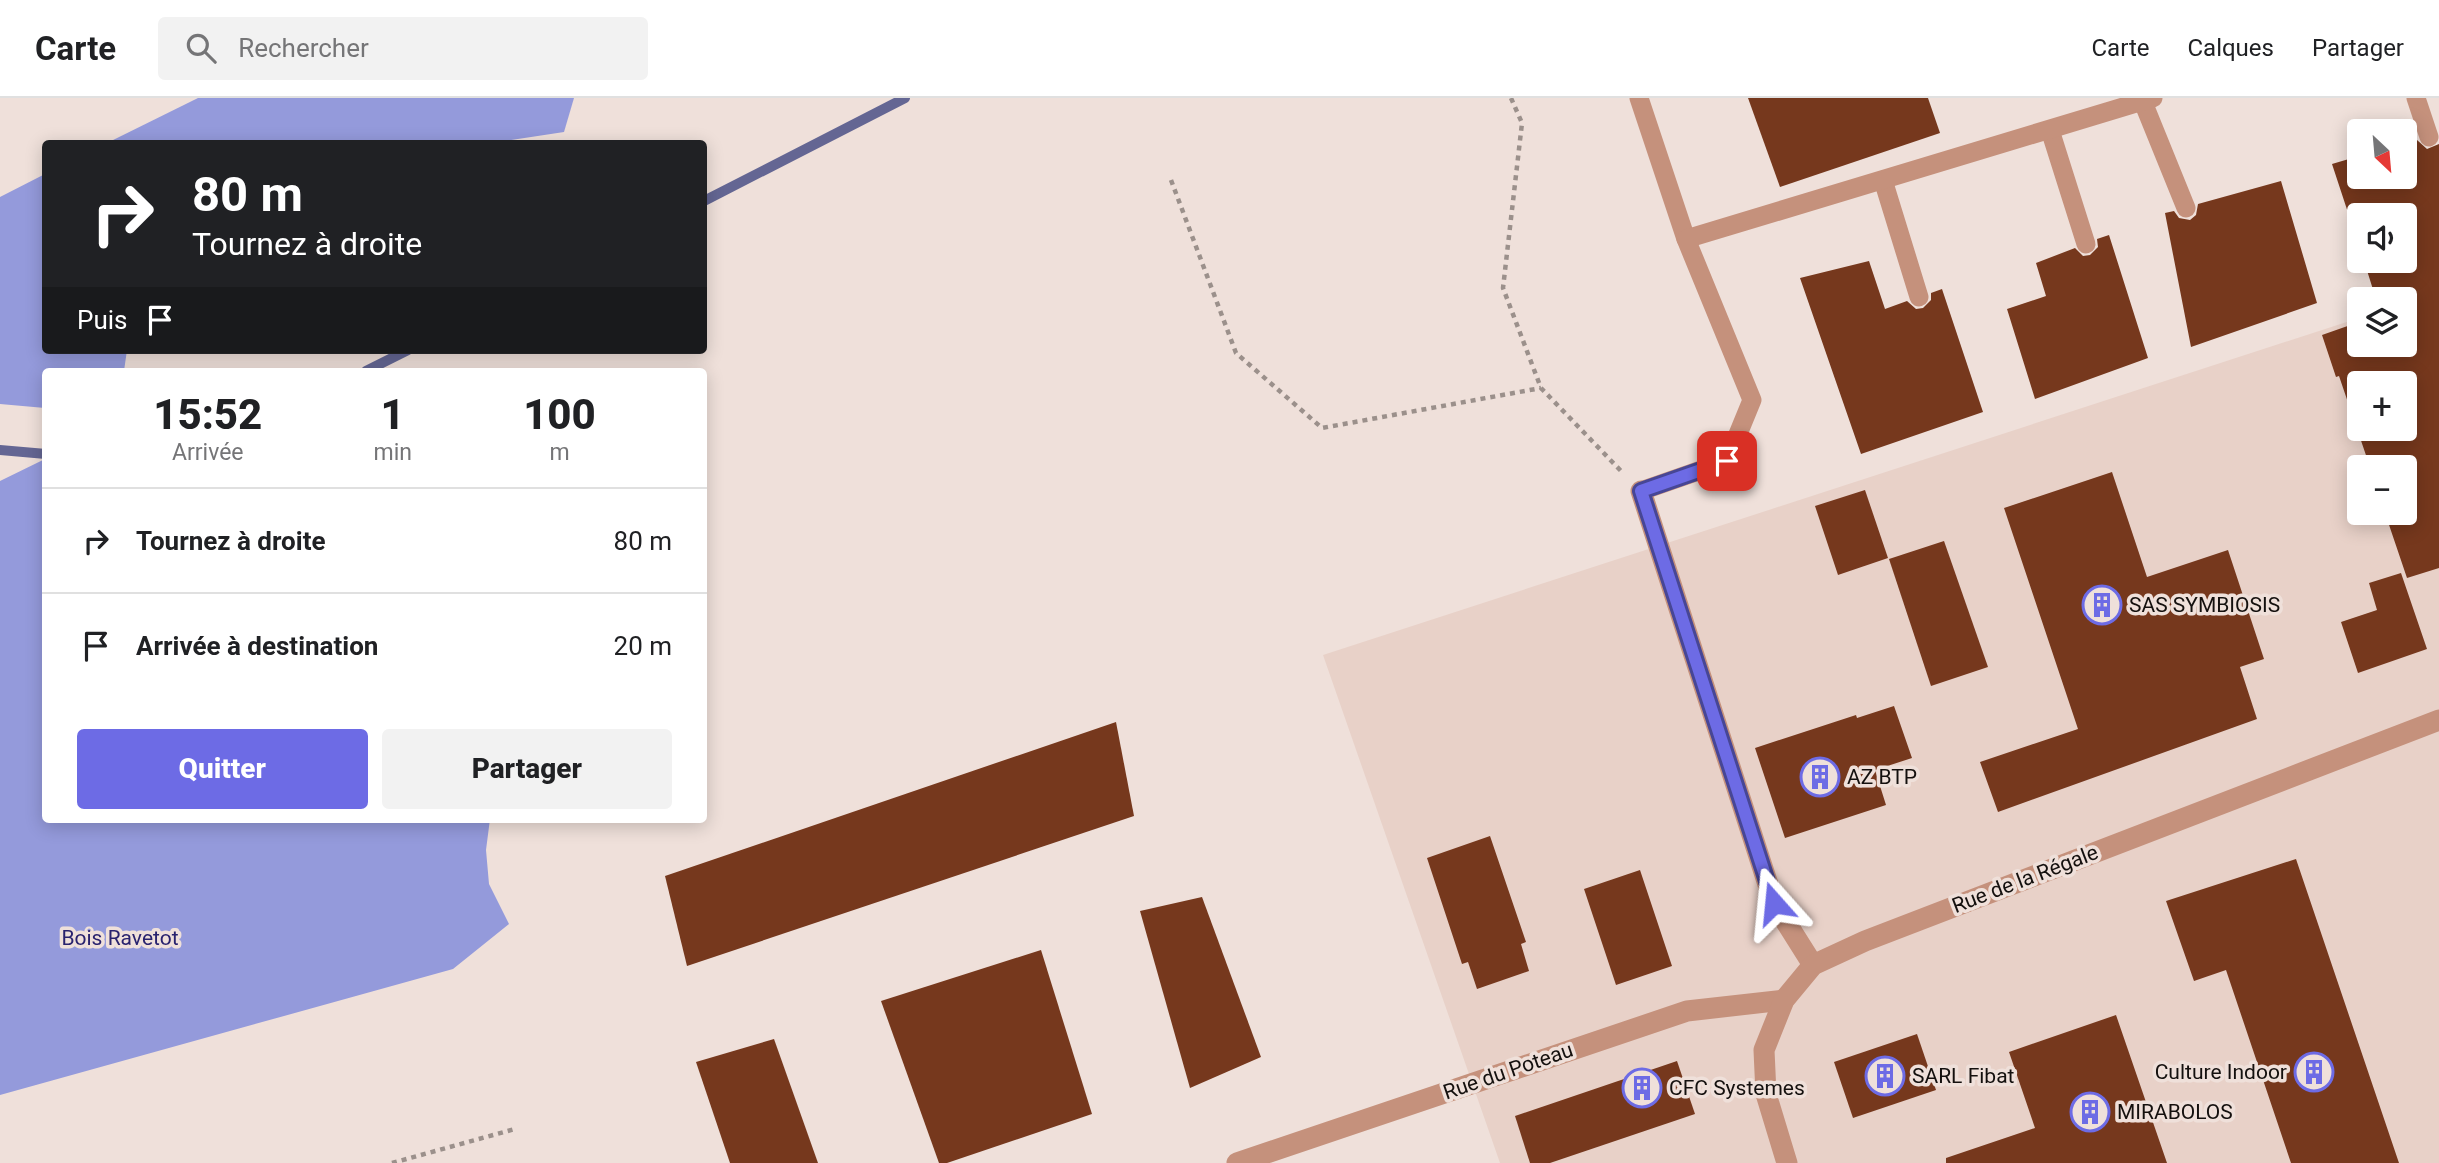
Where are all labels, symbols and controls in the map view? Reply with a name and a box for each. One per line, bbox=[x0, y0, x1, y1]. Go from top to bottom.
search box bbox=[158, 17, 648, 80]
text: Carte bbox=[35, 29, 116, 68]
icon: search bbox=[182, 29, 220, 67]
text: Rechercher bbox=[238, 33, 369, 63]
text: Carte bbox=[2091, 34, 2149, 62]
text: Calques bbox=[2187, 34, 2274, 62]
text: Partager bbox=[2312, 34, 2404, 62]
north arrow bbox=[2347, 119, 2417, 189]
map controls bbox=[2347, 119, 2417, 525]
text: 80 m bbox=[192, 166, 303, 223]
icon: right bbox=[77, 168, 168, 259]
button: sound bbox=[2347, 203, 2417, 273]
text: Tournez à droite bbox=[192, 225, 422, 263]
button: layers bbox=[2347, 287, 2417, 357]
icon: arrive bbox=[141, 301, 179, 339]
text: Puis bbox=[77, 305, 127, 335]
button: + bbox=[2347, 371, 2417, 441]
text: 15:52 bbox=[153, 390, 262, 439]
text: 1 bbox=[381, 390, 405, 439]
text: 100 bbox=[523, 390, 596, 439]
pin bbox=[1697, 431, 1757, 491]
text: Arrivée bbox=[172, 439, 244, 466]
text: min bbox=[373, 439, 412, 466]
text: m bbox=[549, 439, 570, 466]
icon: arrive bbox=[1708, 442, 1746, 480]
button: − bbox=[2347, 455, 2417, 525]
icon: right bbox=[77, 522, 115, 560]
text: Tournez à droite bbox=[136, 526, 326, 556]
text: 80 m bbox=[614, 526, 672, 556]
building icon: SAS SYMBIOSIS bbox=[2081, 584, 2123, 626]
place label: SAS SYMBIOSIS bbox=[2129, 593, 2280, 617]
icon: arrive bbox=[77, 627, 115, 665]
text: Arrivée à destination bbox=[136, 631, 378, 661]
text: 20 m bbox=[614, 631, 672, 661]
button: Quitter bbox=[77, 729, 368, 809]
button: Partager bbox=[382, 729, 672, 809]
building icon: AZ BTP bbox=[1799, 756, 1841, 798]
place label: AZ BTP bbox=[1847, 765, 1917, 789]
street label: Rue de la Régale bbox=[1949, 840, 2101, 918]
position arrow bbox=[1737, 866, 1811, 940]
park label: Bois Ravetot bbox=[61, 926, 179, 950]
street label: Rue du Poteau bbox=[1440, 1038, 1576, 1104]
building icon: Culture Indoor bbox=[2293, 1051, 2335, 1093]
building icon: SARL Fibat bbox=[1864, 1055, 1906, 1097]
place label: Culture Indoor bbox=[2155, 1060, 2287, 1084]
place label: SARL Fibat bbox=[1912, 1064, 2015, 1088]
building icon: CFC Systemes bbox=[1621, 1067, 1663, 1109]
place label: CFC Systemes bbox=[1669, 1076, 1805, 1100]
building icon: MIRABOLOS bbox=[2069, 1091, 2111, 1133]
place label: MIRABOLOS bbox=[2117, 1100, 2233, 1124]

